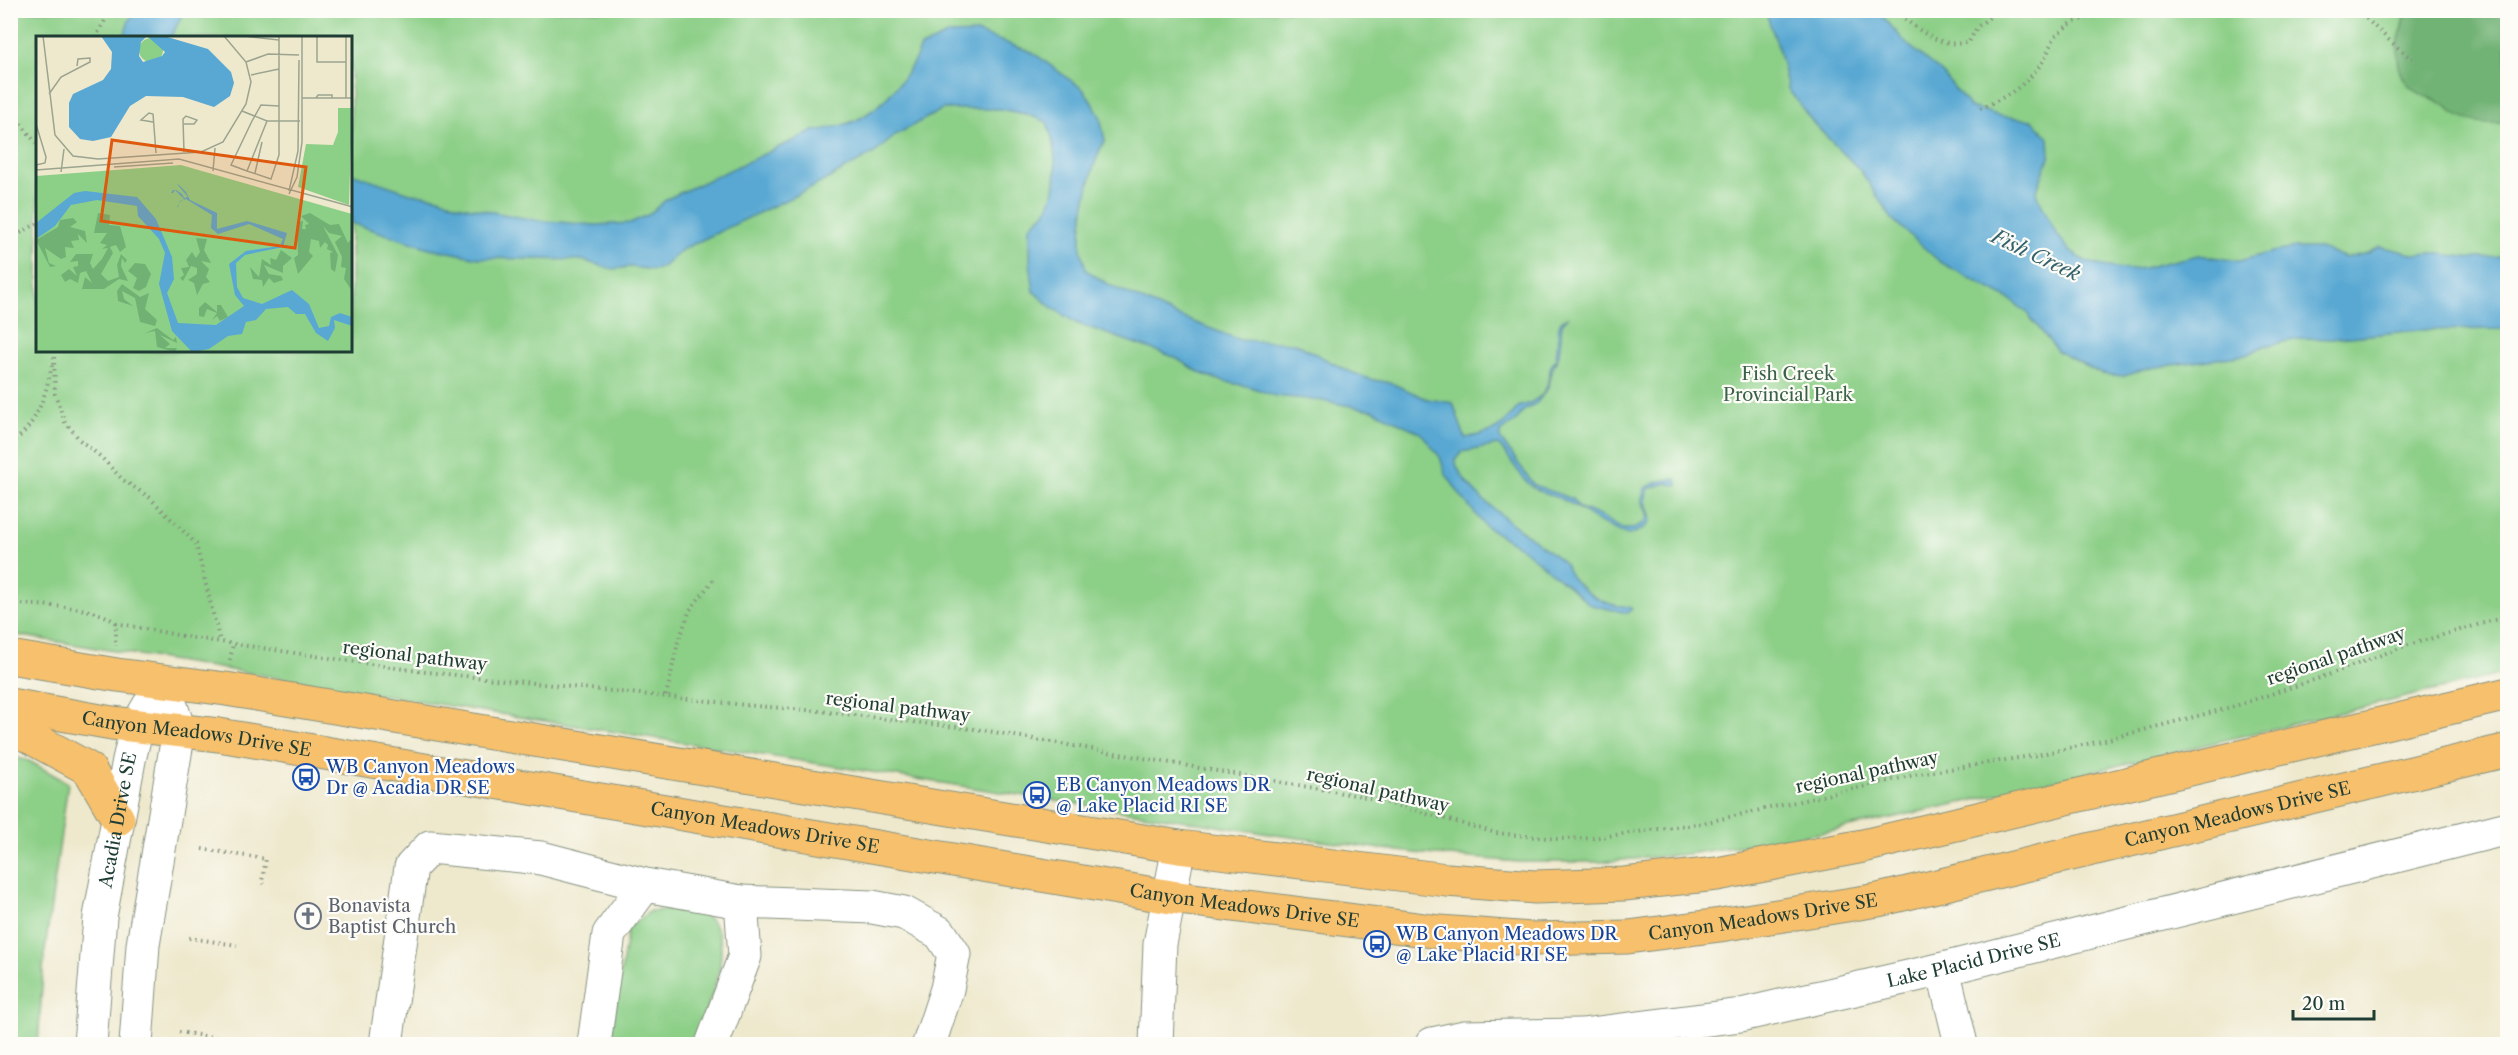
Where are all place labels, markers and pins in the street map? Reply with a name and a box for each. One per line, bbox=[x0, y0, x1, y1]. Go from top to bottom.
place label: WB Canyon Meadows Dr @ Acadia DR SE bbox=[325, 756, 515, 799]
bus stop icon: WB Canyon Meadows Dr @ Acadia DR SE bbox=[291, 762, 321, 792]
place label: EB Canyon Meadows DR @ Lake Placid RI SE bbox=[1056, 774, 1271, 817]
bus stop icon: EB Canyon Meadows DR @ Lake Placid RI SE bbox=[1022, 780, 1052, 810]
place label: Bonavista Baptist Church bbox=[328, 895, 456, 938]
church icon: Bonavista Baptist Church bbox=[293, 901, 323, 931]
place label: WB Canyon Meadows DR @ Lake Placid RI SE bbox=[1395, 923, 1618, 966]
bus stop icon: WB Canyon Meadows DR @ Lake Placid RI SE bbox=[1362, 929, 1392, 959]

